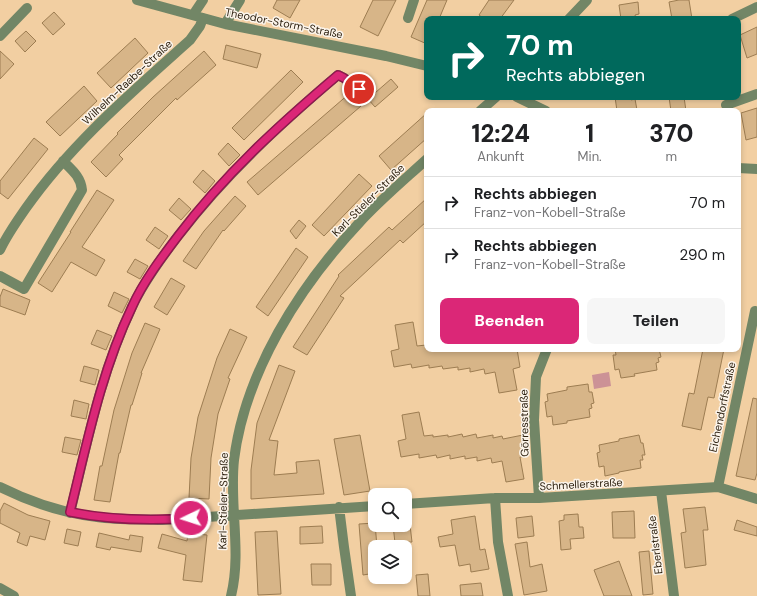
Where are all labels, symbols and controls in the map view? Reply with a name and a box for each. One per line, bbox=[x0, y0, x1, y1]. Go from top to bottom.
street label: Theodor-Storm-Straße bbox=[224, 5, 344, 41]
text: 70 m bbox=[506, 27, 574, 64]
icon: right bbox=[440, 32, 492, 84]
street label: Wilhelm-Raabe-Straße bbox=[79, 37, 175, 127]
text: Rechts abbiegen bbox=[506, 63, 645, 87]
pin bbox=[342, 72, 376, 106]
icon: arrive bbox=[348, 78, 370, 100]
text: 12:24 bbox=[472, 118, 530, 149]
text: 1 bbox=[585, 118, 594, 149]
text: 370 bbox=[649, 118, 693, 149]
text: Ankunft bbox=[477, 148, 524, 165]
text: Min. bbox=[578, 148, 602, 165]
text: m bbox=[666, 148, 677, 165]
street label: Karl-Stieler-Straße bbox=[329, 161, 407, 239]
text: Rechts abbiegen bbox=[474, 184, 597, 204]
icon: right bbox=[440, 192, 462, 214]
text: 70 m bbox=[690, 193, 725, 213]
text: Franz-von-Kobell-Straße bbox=[474, 204, 626, 221]
text: Rechts abbiegen bbox=[474, 236, 597, 256]
icon: right bbox=[440, 244, 462, 266]
text: 290 m bbox=[679, 245, 725, 265]
text: Franz-von-Kobell-Straße bbox=[474, 256, 626, 273]
button: Beenden bbox=[440, 298, 579, 344]
button: Teilen bbox=[587, 298, 725, 344]
street label: Eichendorffstraße bbox=[706, 361, 738, 453]
street label: Görresstraße bbox=[516, 389, 532, 457]
street label: Karl-Stieler-Straße bbox=[215, 452, 231, 550]
street label: Schmellerstraße bbox=[539, 475, 623, 493]
map controls bbox=[368, 488, 412, 584]
button: search bbox=[368, 488, 412, 532]
position arrow bbox=[170, 497, 212, 539]
street label: Eberlstraße bbox=[644, 515, 666, 575]
button: layers bbox=[368, 540, 412, 584]

